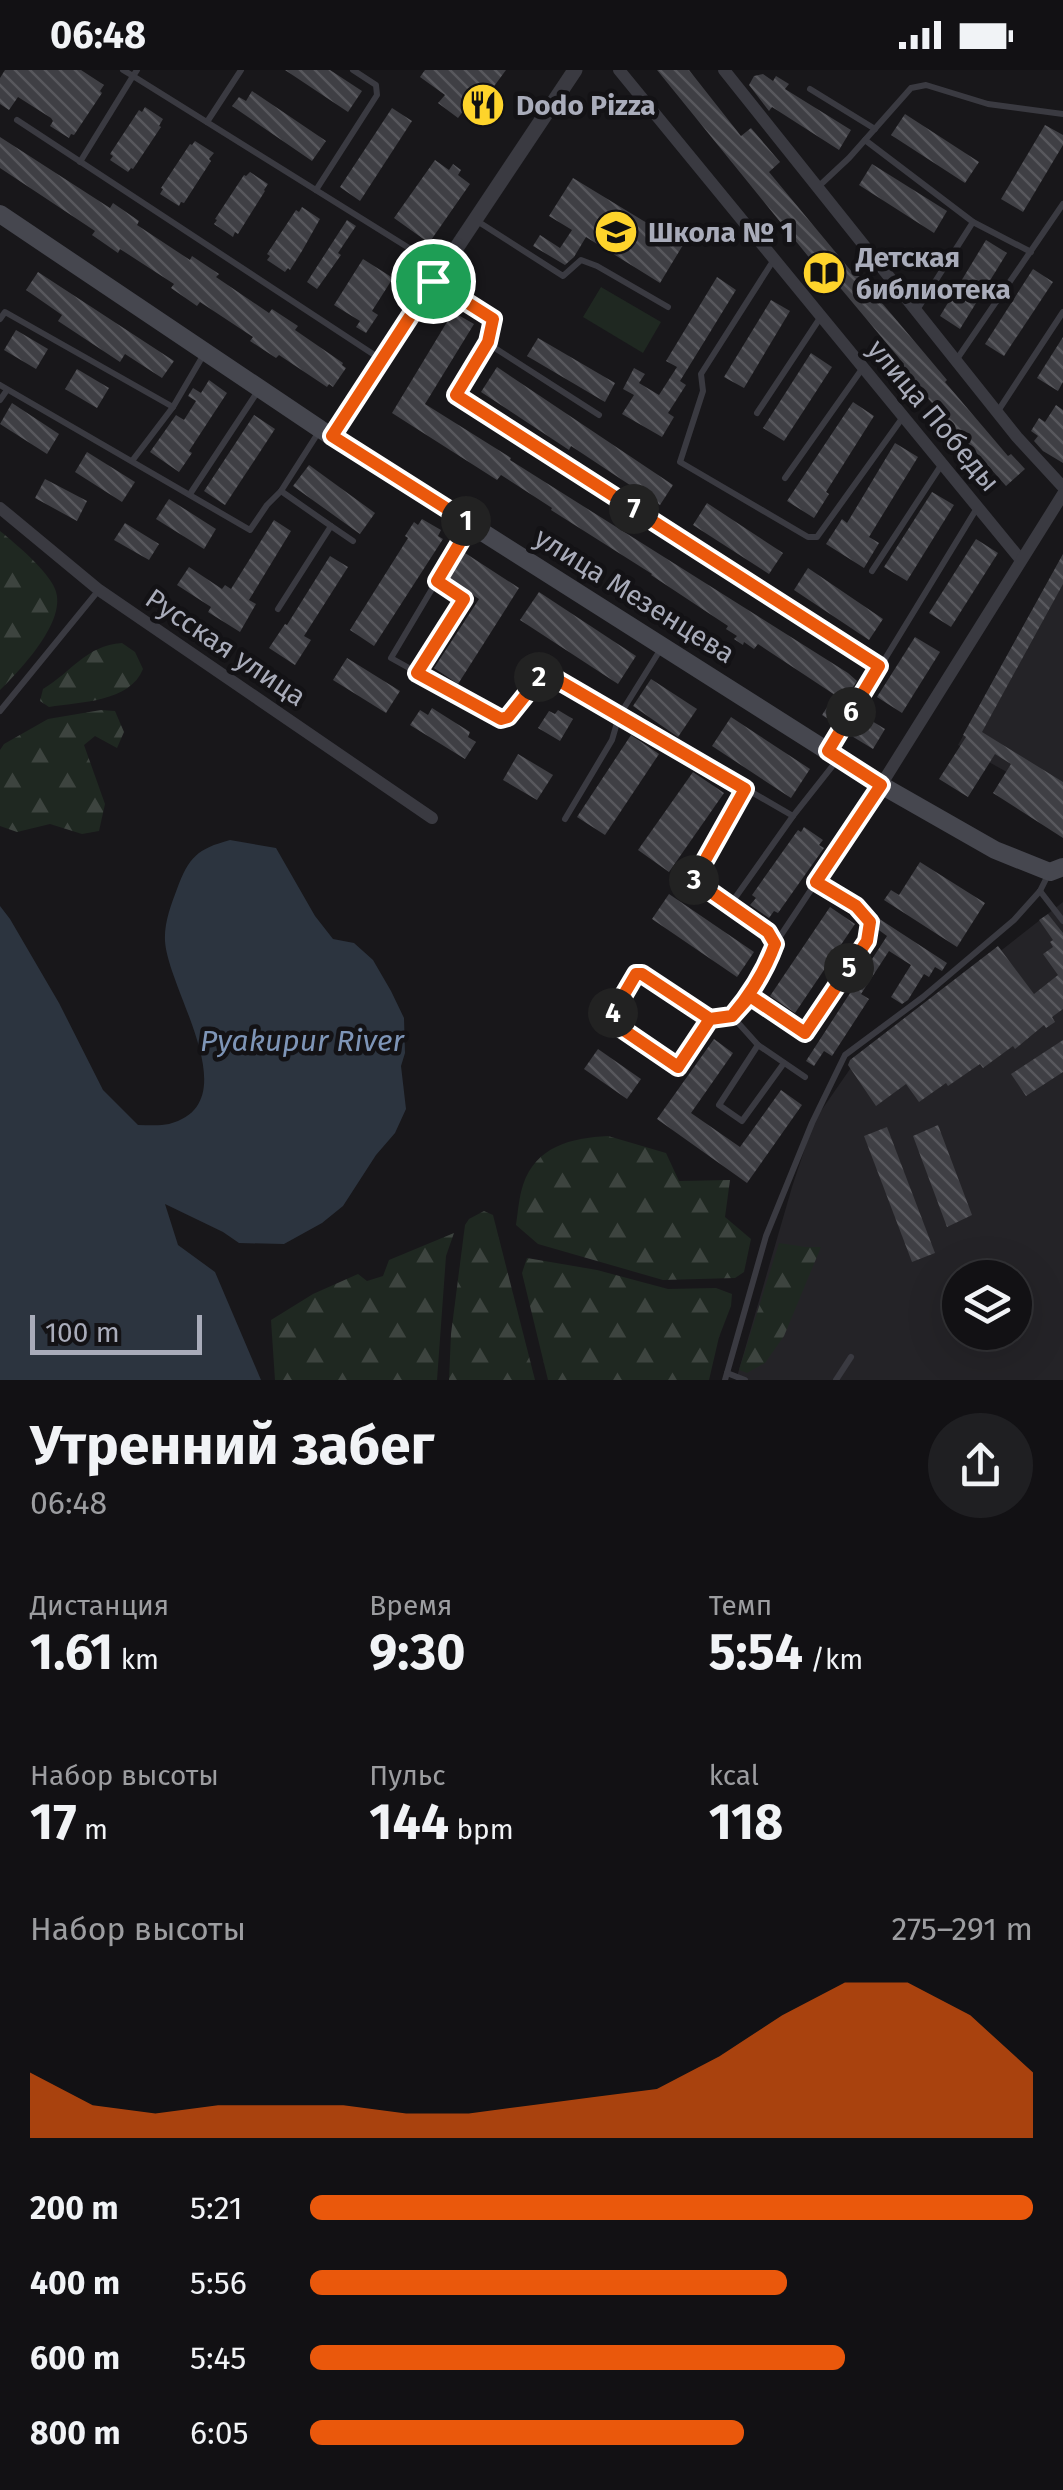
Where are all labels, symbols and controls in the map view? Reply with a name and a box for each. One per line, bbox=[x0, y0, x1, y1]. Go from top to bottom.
text: 06:48 bbox=[50, 12, 146, 58]
restaurant icon: Dodo Pizza bbox=[460, 82, 506, 128]
place label: Dodo Pizza bbox=[516, 89, 656, 122]
school or university icon: Школа № 1 bbox=[593, 209, 639, 255]
place label: Школа № 1 bbox=[648, 216, 794, 249]
pin bbox=[391, 239, 476, 324]
place label: Детская библиотека bbox=[855, 241, 1011, 306]
library icon: Детская библиотека bbox=[801, 250, 847, 296]
icon: arrive bbox=[406, 254, 461, 309]
street label: улица Победы bbox=[861, 333, 1007, 498]
pin: 7 bbox=[609, 484, 659, 534]
text: 7 bbox=[627, 492, 641, 525]
pin: 1 bbox=[441, 496, 491, 546]
text: 1 bbox=[460, 504, 473, 537]
street label: улица Мезенцева bbox=[529, 521, 741, 670]
street label: Русская улица bbox=[139, 582, 312, 713]
pin: 2 bbox=[514, 652, 564, 702]
text: 2 bbox=[532, 660, 546, 693]
pin: 6 bbox=[826, 687, 876, 737]
text: 6 bbox=[843, 695, 859, 728]
pin: 3 bbox=[669, 855, 719, 905]
text: 3 bbox=[687, 863, 701, 896]
pin: 5 bbox=[824, 943, 874, 993]
text: 5 bbox=[841, 951, 857, 984]
pin: 4 bbox=[588, 988, 638, 1038]
text: 4 bbox=[605, 996, 621, 1029]
water label: Pyakupur River bbox=[200, 1023, 405, 1059]
map controls bbox=[942, 1260, 1032, 1350]
button: layers bbox=[942, 1260, 1032, 1350]
scale bar bbox=[30, 1310, 202, 1354]
text: 100 m bbox=[45, 1316, 120, 1349]
text: Утренний забег bbox=[30, 1413, 434, 1479]
button: share bbox=[928, 1413, 1033, 1518]
text: 06:48 bbox=[30, 1484, 107, 1522]
text: Дистанция bbox=[30, 1589, 169, 1622]
text: Время bbox=[369, 1589, 452, 1622]
text: Темп bbox=[709, 1589, 772, 1622]
text: 1.61 bbox=[30, 1622, 113, 1682]
text: 9:30 bbox=[369, 1622, 465, 1682]
text: 5:54 bbox=[709, 1622, 803, 1682]
text: km bbox=[113, 1643, 159, 1676]
text: /km bbox=[803, 1643, 863, 1676]
text: Набор высоты bbox=[30, 1759, 219, 1792]
text: Пульс bbox=[369, 1759, 446, 1792]
text: kcal bbox=[709, 1759, 759, 1792]
text: 17 bbox=[30, 1792, 77, 1852]
text: 144 bbox=[369, 1792, 449, 1852]
text: 118 bbox=[709, 1792, 783, 1852]
text: m bbox=[77, 1813, 108, 1846]
text: bpm bbox=[449, 1813, 514, 1846]
text: Набор высоты bbox=[30, 1910, 246, 1948]
text: 275–291 m bbox=[892, 1910, 1033, 1948]
text: 200 m bbox=[30, 2189, 119, 2227]
text: 5:21 bbox=[190, 2189, 243, 2227]
text: 400 m bbox=[30, 2264, 120, 2302]
text: 5:56 bbox=[190, 2264, 247, 2302]
text: 600 m bbox=[30, 2339, 120, 2377]
text: 5:45 bbox=[190, 2339, 246, 2377]
text: 800 m bbox=[30, 2414, 121, 2452]
text: 6:05 bbox=[190, 2414, 249, 2452]

